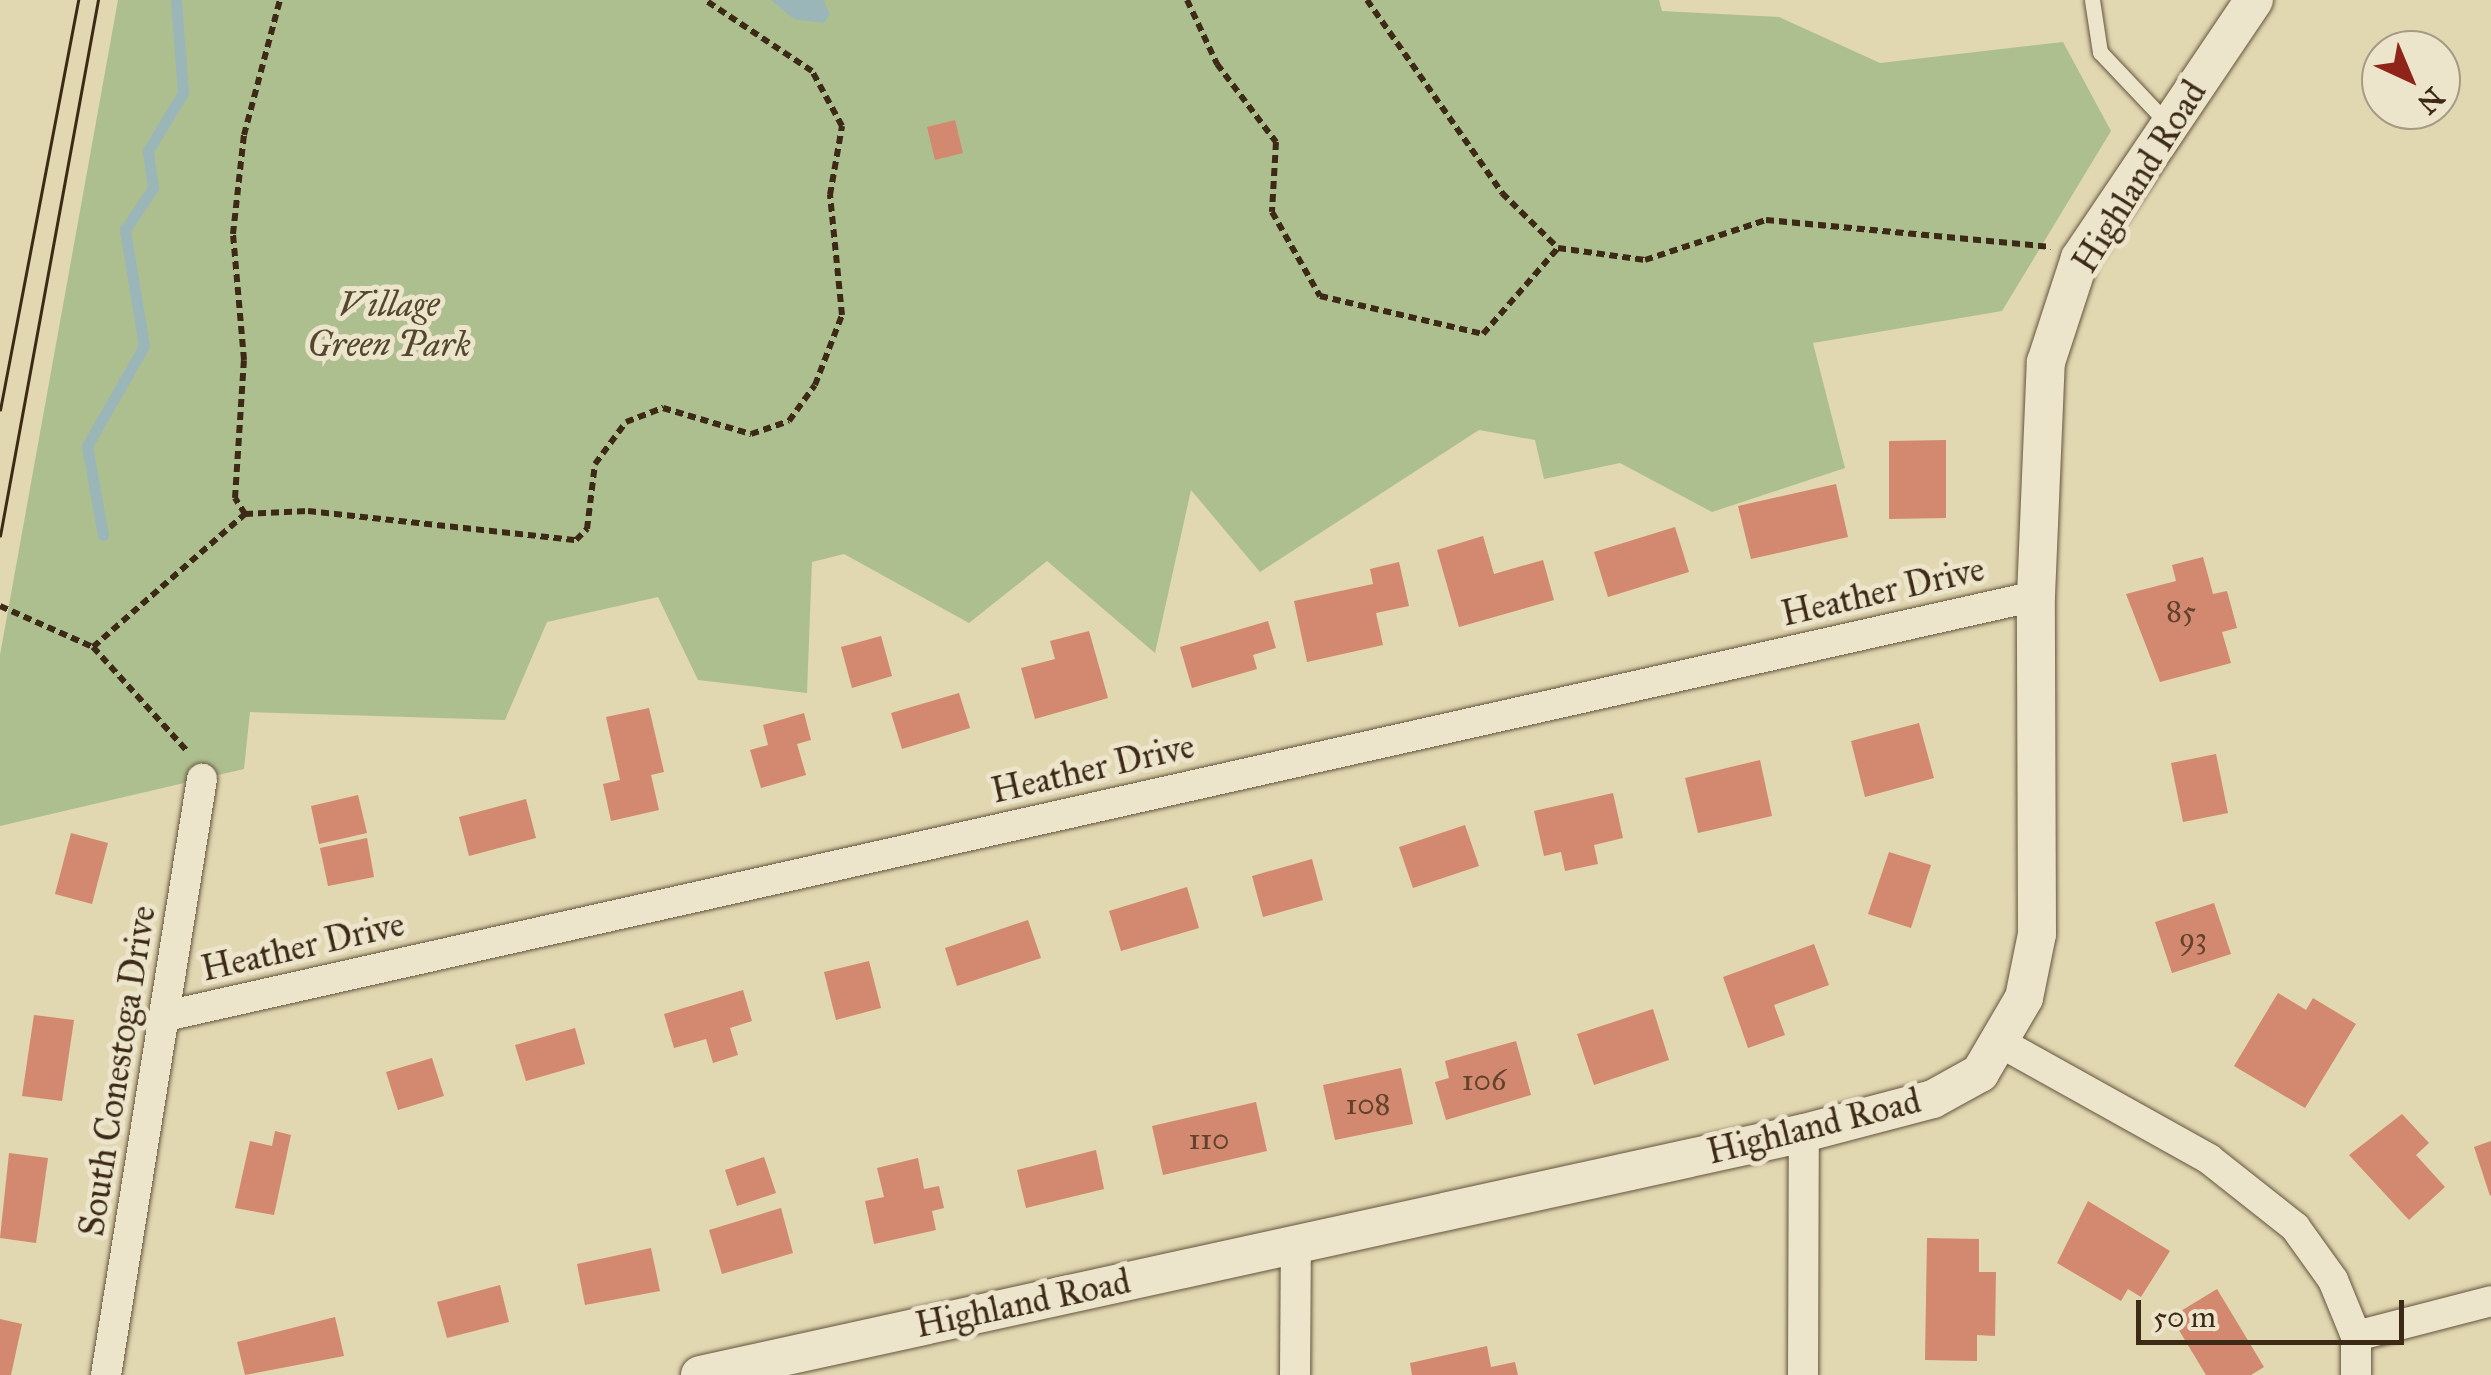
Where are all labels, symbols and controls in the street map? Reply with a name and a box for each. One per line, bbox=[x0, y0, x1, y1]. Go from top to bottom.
north arrow bbox=[2361, 30, 2461, 130]
street label: Highland Road bbox=[2064, 73, 2216, 281]
text: N bbox=[2410, 80, 2451, 121]
park label: Village Green Park bbox=[307, 284, 471, 366]
street label: Heather Drive bbox=[1777, 548, 1989, 636]
house number: 85 bbox=[2166, 593, 2196, 629]
street label: Heather Drive bbox=[987, 725, 1199, 813]
street label: South Conestoga Drive bbox=[71, 903, 165, 1239]
street label: Heather Drive bbox=[197, 903, 409, 991]
house number: 93 bbox=[2179, 920, 2207, 956]
house number: 106 bbox=[1462, 1062, 1506, 1098]
street label: Highland Road bbox=[1703, 1080, 1925, 1174]
house number: 108 bbox=[1345, 1086, 1391, 1122]
house number: 110 bbox=[1188, 1121, 1230, 1157]
street label: Highland Road bbox=[912, 1261, 1134, 1347]
scale bar bbox=[2141, 1280, 2408, 1342]
text: 50 m bbox=[2153, 1299, 2216, 1335]

